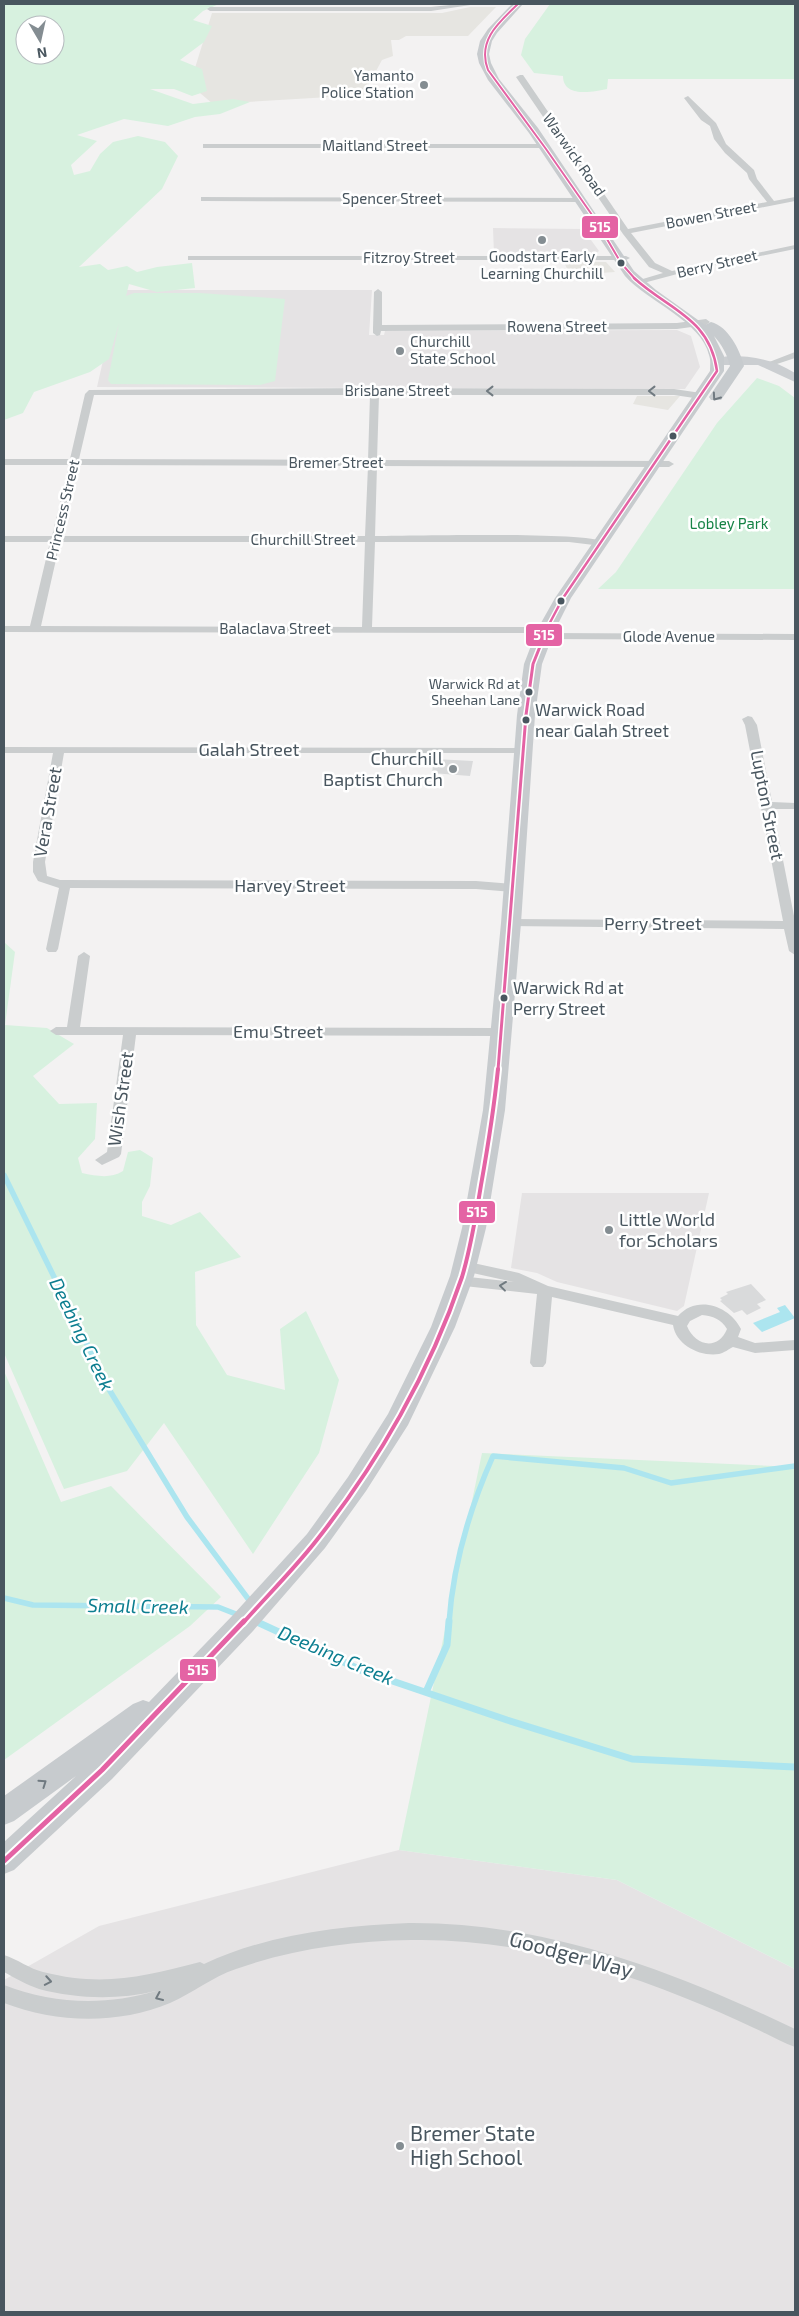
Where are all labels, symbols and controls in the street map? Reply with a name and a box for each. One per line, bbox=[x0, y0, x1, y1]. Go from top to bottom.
north arrow bbox=[15, 15, 65, 65]
text: N bbox=[36, 44, 48, 63]
place label: Yamanto Police Station bbox=[321, 66, 414, 101]
marker: Yamanto Police Station bbox=[418, 79, 430, 91]
street label: Warwick Road bbox=[540, 109, 610, 199]
street label: Maitland Street bbox=[322, 136, 428, 154]
street label: Spencer Street bbox=[342, 189, 442, 207]
street label: Bowen Street bbox=[664, 196, 758, 232]
line badge: 515 bbox=[581, 215, 619, 239]
text: 515 bbox=[589, 218, 611, 235]
marker: Goodstart Early Learning Churchill bbox=[536, 234, 548, 246]
street label: Berry Street bbox=[675, 245, 759, 281]
place label: Goodstart Early Learning Churchill bbox=[480, 247, 604, 282]
street label: Fitzroy Street bbox=[363, 248, 455, 266]
unlabelled marker bbox=[616, 258, 626, 268]
street label: Rowena Street bbox=[507, 317, 607, 335]
place label: Churchill State School bbox=[410, 332, 496, 367]
marker: Churchill State School bbox=[394, 345, 406, 357]
street label: Brisbane Street bbox=[344, 381, 450, 399]
one-way arrow bbox=[485, 386, 493, 396]
one-way arrow bbox=[648, 386, 656, 396]
one-way arrow bbox=[713, 391, 722, 401]
unlabelled marker bbox=[668, 431, 678, 441]
street label: Bremer Street bbox=[288, 453, 384, 471]
street label: Princess Street bbox=[42, 457, 82, 562]
park label: Lobley Park bbox=[690, 514, 769, 532]
street label: Churchill Street bbox=[251, 530, 356, 548]
unlabelled marker bbox=[556, 596, 566, 606]
street label: Balaclava Street bbox=[219, 619, 331, 637]
line badge: 515 bbox=[525, 623, 563, 647]
text: 515 bbox=[533, 626, 555, 643]
street label: Glode Avenue bbox=[623, 627, 715, 645]
place label: Warwick Rd at Sheehan Lane bbox=[429, 675, 520, 708]
marker: Warwick Rd at Sheehan Lane bbox=[524, 687, 534, 697]
place label: Warwick Road near Galah Street bbox=[535, 699, 669, 740]
marker: Warwick Road near Galah Street bbox=[521, 715, 531, 725]
street label: Galah Street bbox=[199, 738, 300, 760]
place label: Churchill Baptist Church bbox=[323, 747, 444, 790]
street label: Lupton Street bbox=[747, 748, 789, 862]
marker: Churchill Baptist Church bbox=[447, 763, 459, 775]
street label: Vera Street bbox=[28, 765, 66, 859]
street label: Harvey Street bbox=[234, 874, 346, 896]
street label: Perry Street bbox=[604, 912, 702, 934]
place label: Warwick Rd at Perry Street bbox=[513, 977, 624, 1019]
marker: Warwick Rd at Perry Street bbox=[499, 993, 509, 1003]
street label: Emu Street bbox=[233, 1020, 323, 1042]
street label: Wish Street bbox=[102, 1050, 138, 1148]
line badge: 515 bbox=[458, 1200, 496, 1224]
text: 515 bbox=[466, 1203, 488, 1220]
place label: Little World for Scholars bbox=[619, 1208, 718, 1251]
marker: Little World for Scholars bbox=[603, 1224, 615, 1236]
water label: Deebing Creek bbox=[45, 1273, 120, 1394]
one-way arrow bbox=[498, 1281, 506, 1292]
water label: Small Creek bbox=[87, 1593, 189, 1618]
water label: Deebing Creek bbox=[275, 1620, 397, 1689]
line badge: 515 bbox=[179, 1658, 217, 1682]
text: 515 bbox=[187, 1661, 209, 1678]
one-way arrow bbox=[37, 1780, 47, 1789]
street label: Goodger Way bbox=[507, 1925, 636, 1982]
one-way arrow bbox=[44, 1976, 53, 1986]
one-way arrow bbox=[155, 1991, 164, 2002]
place label: Bremer State High School bbox=[410, 2120, 535, 2169]
marker: Bremer State High School bbox=[394, 2140, 406, 2152]

